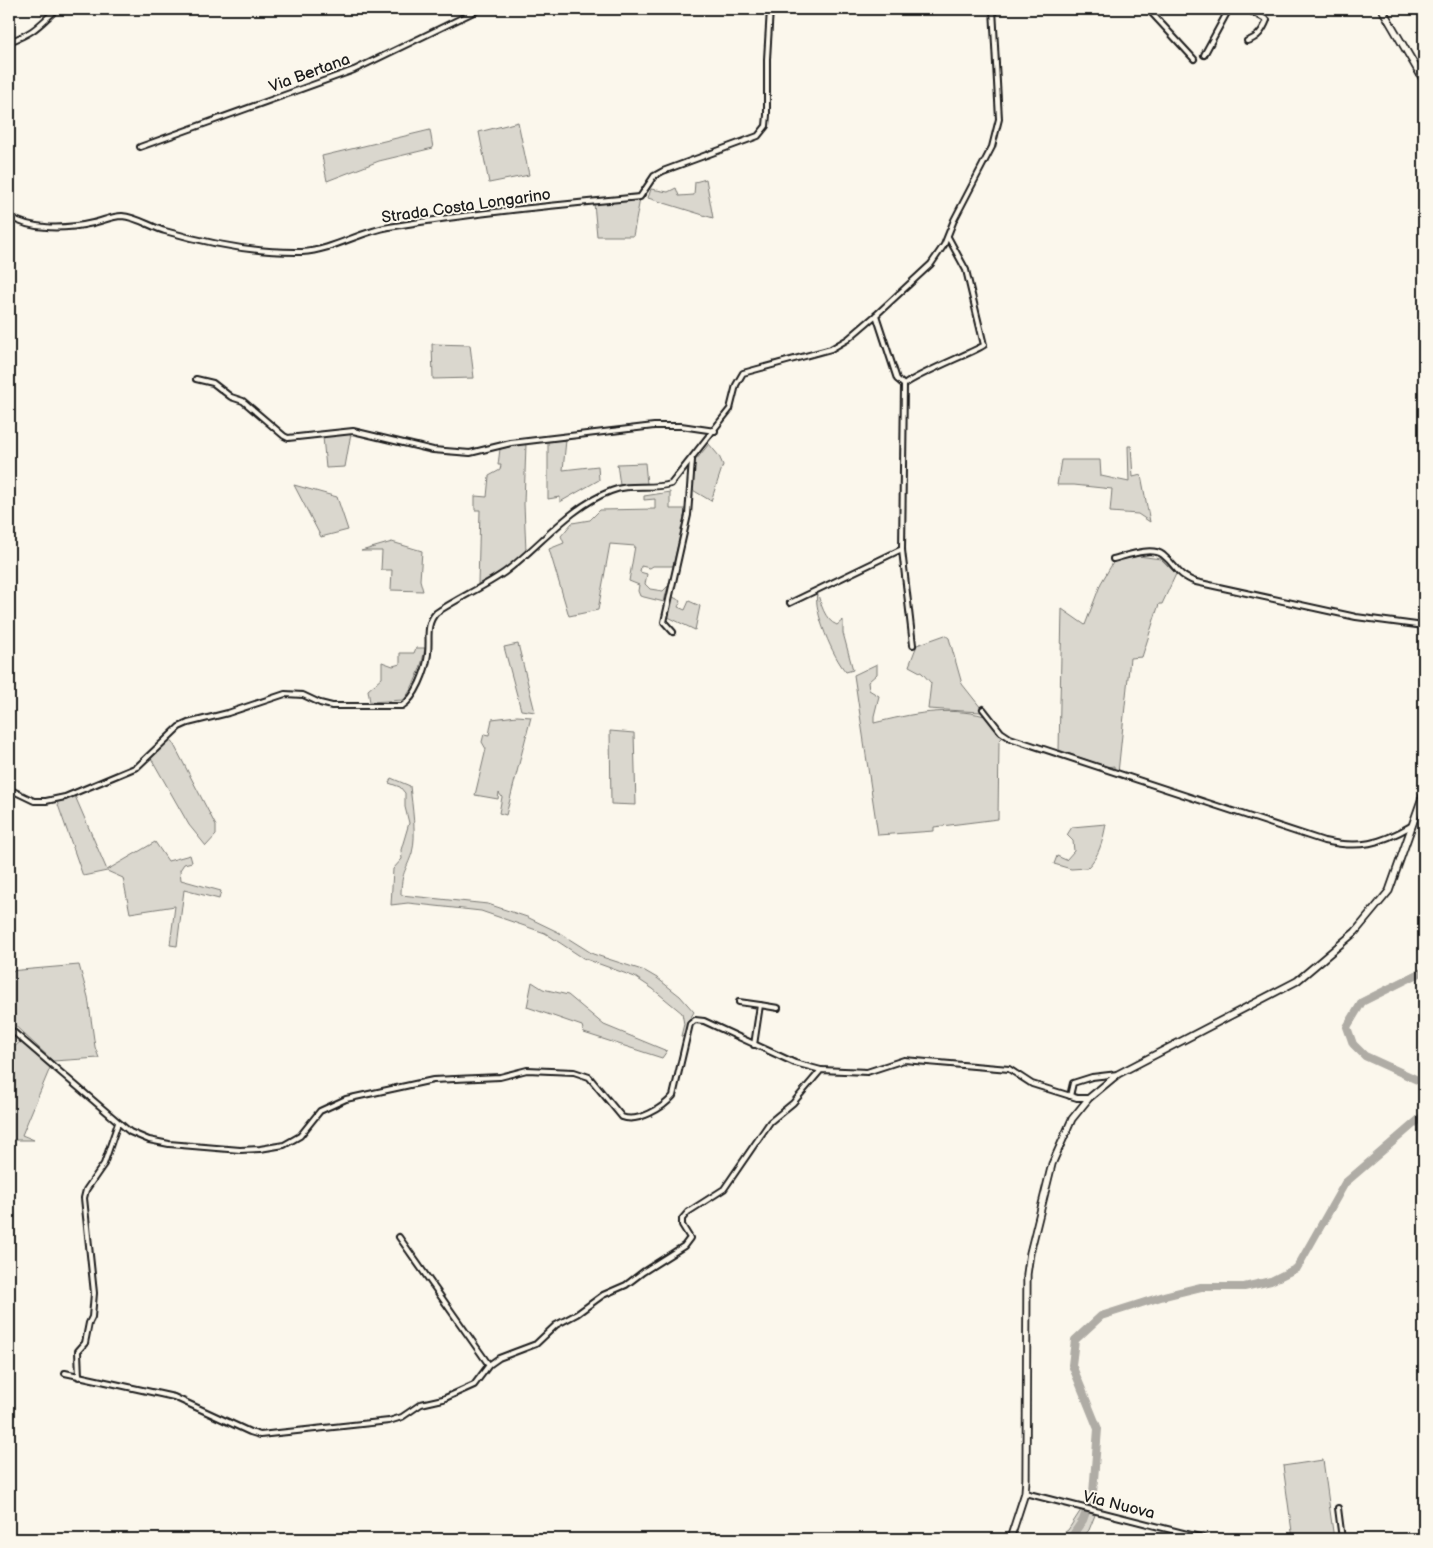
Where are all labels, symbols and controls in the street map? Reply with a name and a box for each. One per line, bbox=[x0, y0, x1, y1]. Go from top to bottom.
street label: Via Bertana bbox=[266, 50, 353, 97]
street label: Strada Costa Longarino bbox=[380, 185, 552, 228]
street label: Via Nuova bbox=[1081, 1487, 1157, 1524]

